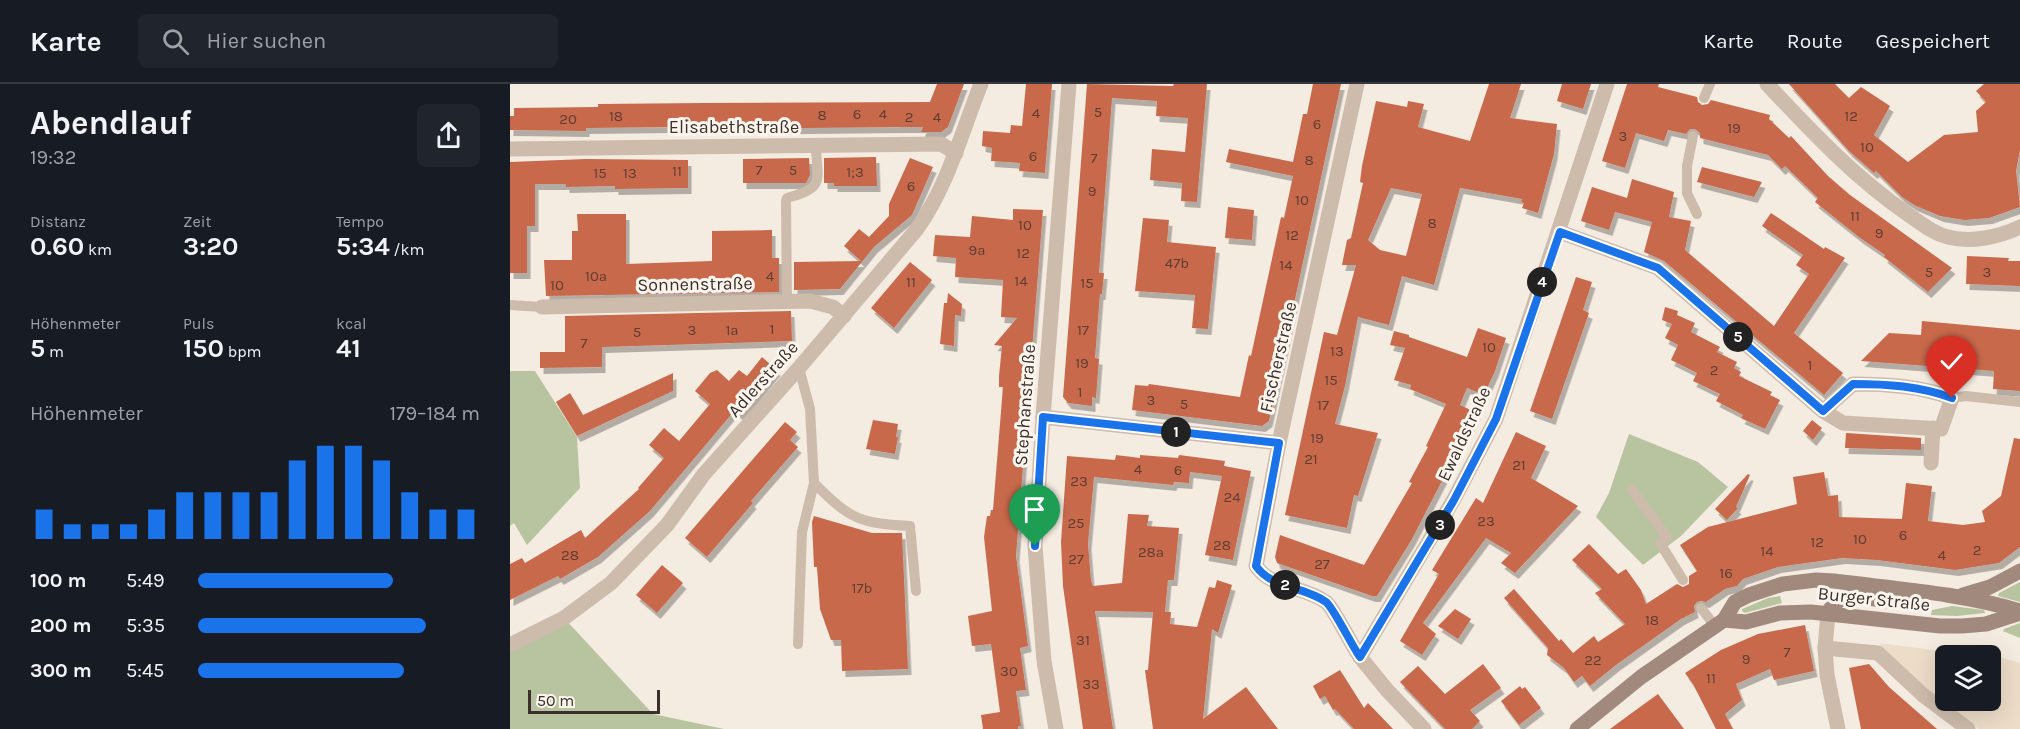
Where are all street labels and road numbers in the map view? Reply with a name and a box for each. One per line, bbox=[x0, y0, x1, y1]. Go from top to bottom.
street label: Elisabethstraße bbox=[669, 116, 799, 138]
street label: Sonnenstraße bbox=[637, 272, 753, 296]
street label: Fischerstraße bbox=[1255, 299, 1301, 415]
street label: Adlerstraße bbox=[723, 336, 803, 422]
street label: Stephanstraße bbox=[1010, 343, 1040, 467]
street label: Ewaldstraße bbox=[1433, 383, 1495, 485]
street label: Burger Straße bbox=[1817, 582, 1931, 616]

